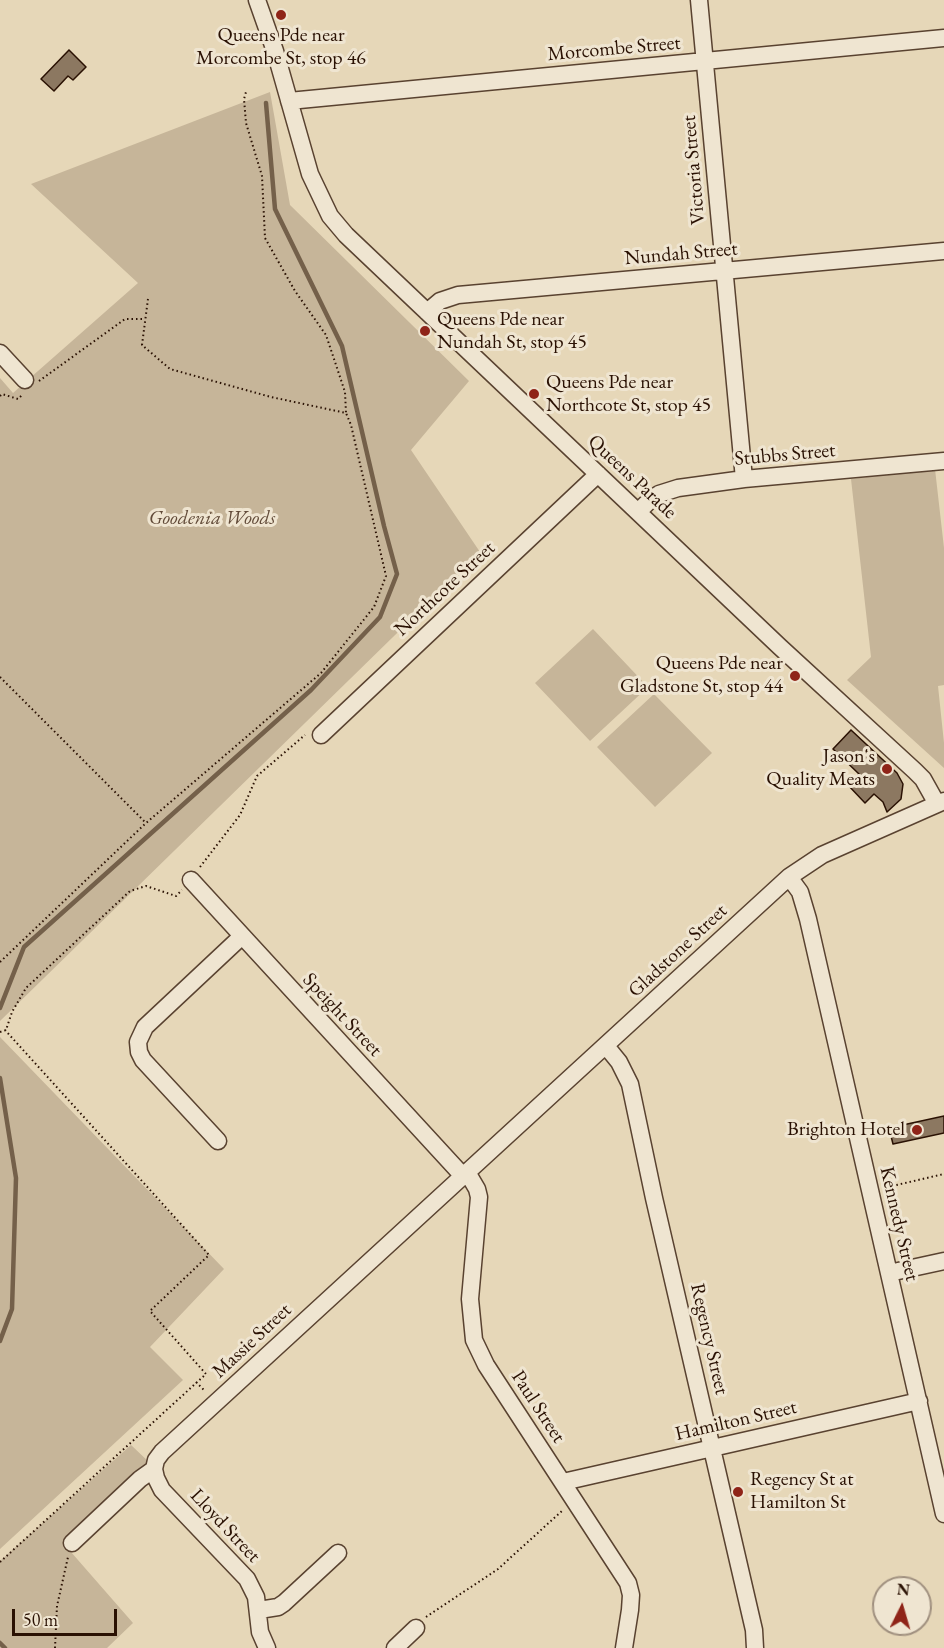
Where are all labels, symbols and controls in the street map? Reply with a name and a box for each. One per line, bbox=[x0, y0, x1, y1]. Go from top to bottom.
marker: Queens Pde near Morcombe St, stop 46 bbox=[274, 8, 288, 22]
place label: Queens Pde near Morcombe St, stop 46 bbox=[196, 24, 366, 71]
street label: Morcombe Street bbox=[546, 31, 682, 67]
street label: Victoria Street bbox=[677, 114, 711, 226]
street label: Nundah Street bbox=[624, 237, 738, 271]
place label: Queens Pde near Nundah St, stop 45 bbox=[437, 308, 587, 355]
marker: Queens Pde near Nundah St, stop 45 bbox=[418, 324, 432, 338]
place label: Queens Pde near Northcote St, stop 45 bbox=[546, 371, 711, 418]
marker: Queens Pde near Northcote St, stop 45 bbox=[527, 387, 541, 401]
street label: Queens Parade bbox=[583, 430, 681, 524]
street label: Stubbs Street bbox=[734, 439, 836, 471]
park label: Goodenia Woods bbox=[149, 507, 275, 531]
street label: Northcote Street bbox=[390, 536, 500, 642]
place label: Queens Pde near Gladstone St, stop 44 bbox=[620, 652, 783, 699]
marker: Queens Pde near Gladstone St, stop 44 bbox=[788, 669, 802, 683]
place label: Jason's Quality Meats bbox=[766, 745, 875, 792]
marker: Jason's Quality Meats bbox=[880, 762, 894, 776]
street label: Gladstone Street bbox=[624, 899, 732, 1003]
street label: Speight Street bbox=[297, 968, 387, 1062]
place label: Brighton Hotel bbox=[787, 1118, 905, 1142]
marker: Brighton Hotel bbox=[910, 1123, 924, 1137]
street label: Kennedy Street bbox=[874, 1164, 924, 1284]
street label: Regency Street bbox=[685, 1281, 733, 1397]
street label: Massie Street bbox=[208, 1298, 296, 1384]
street label: Paul Street bbox=[506, 1366, 570, 1448]
street label: Hamilton Street bbox=[673, 1395, 799, 1447]
place label: Regency St at Hamilton St bbox=[750, 1468, 853, 1515]
street label: Lloyd Street bbox=[185, 1484, 265, 1568]
marker: Regency St at Hamilton St bbox=[731, 1485, 745, 1499]
north arrow bbox=[872, 1576, 932, 1636]
text: N bbox=[896, 1579, 911, 1601]
scale bar bbox=[15, 1597, 120, 1635]
text: 50 m bbox=[23, 1608, 58, 1631]

